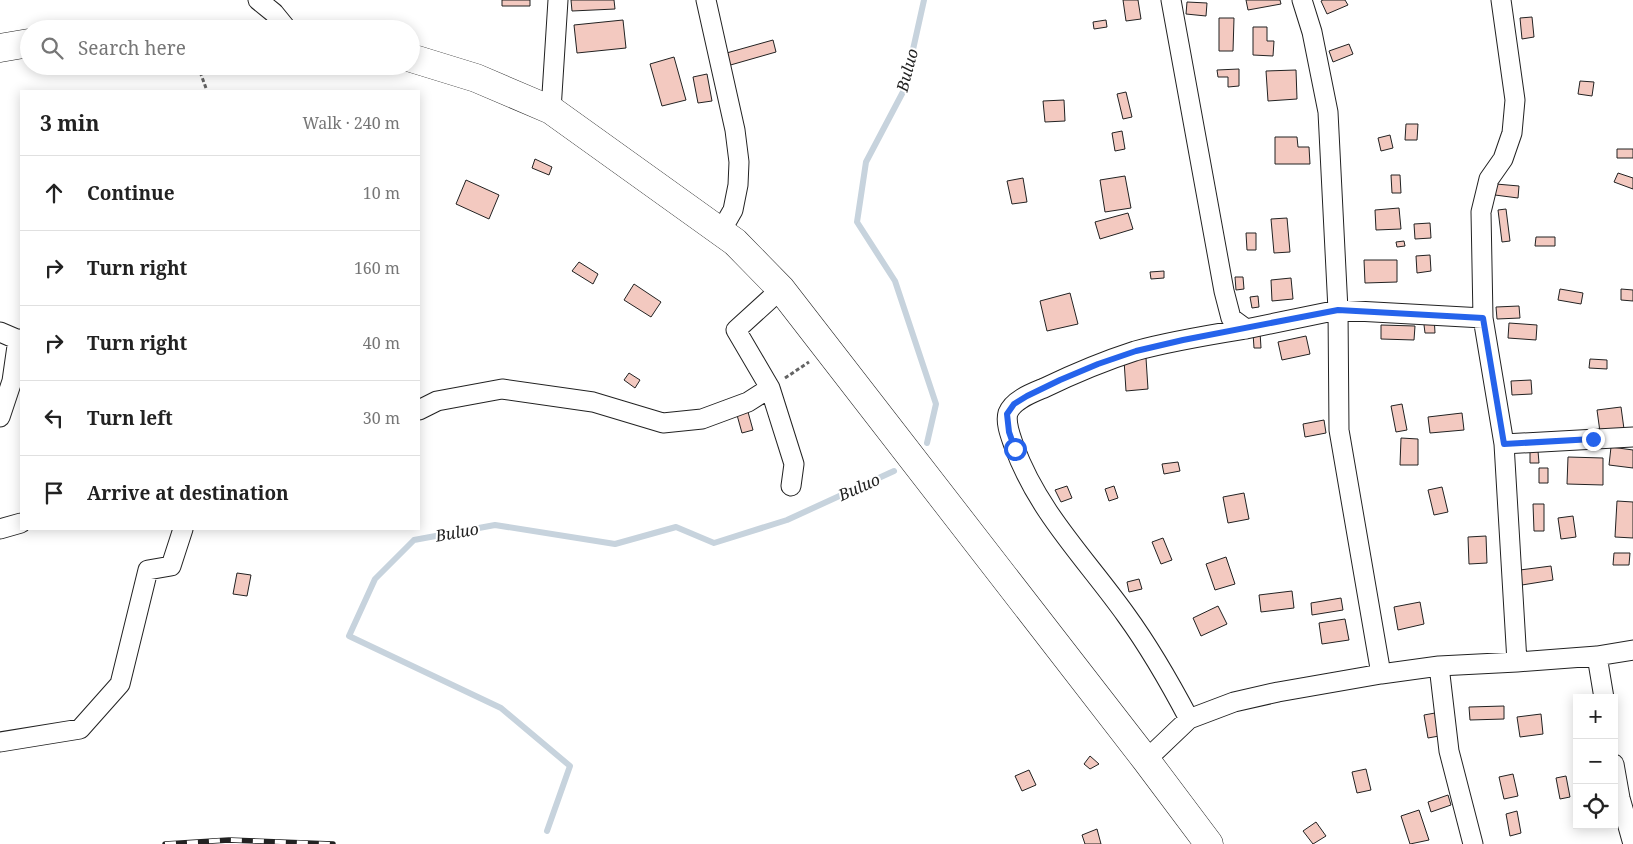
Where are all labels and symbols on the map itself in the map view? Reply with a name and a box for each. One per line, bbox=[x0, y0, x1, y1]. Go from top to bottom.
water label: Buluo bbox=[890, 46, 923, 95]
route end bbox=[1582, 428, 1605, 451]
route start bbox=[1004, 438, 1027, 461]
water label: Buluo bbox=[834, 468, 883, 506]
water label: Buluo bbox=[433, 517, 480, 547]

